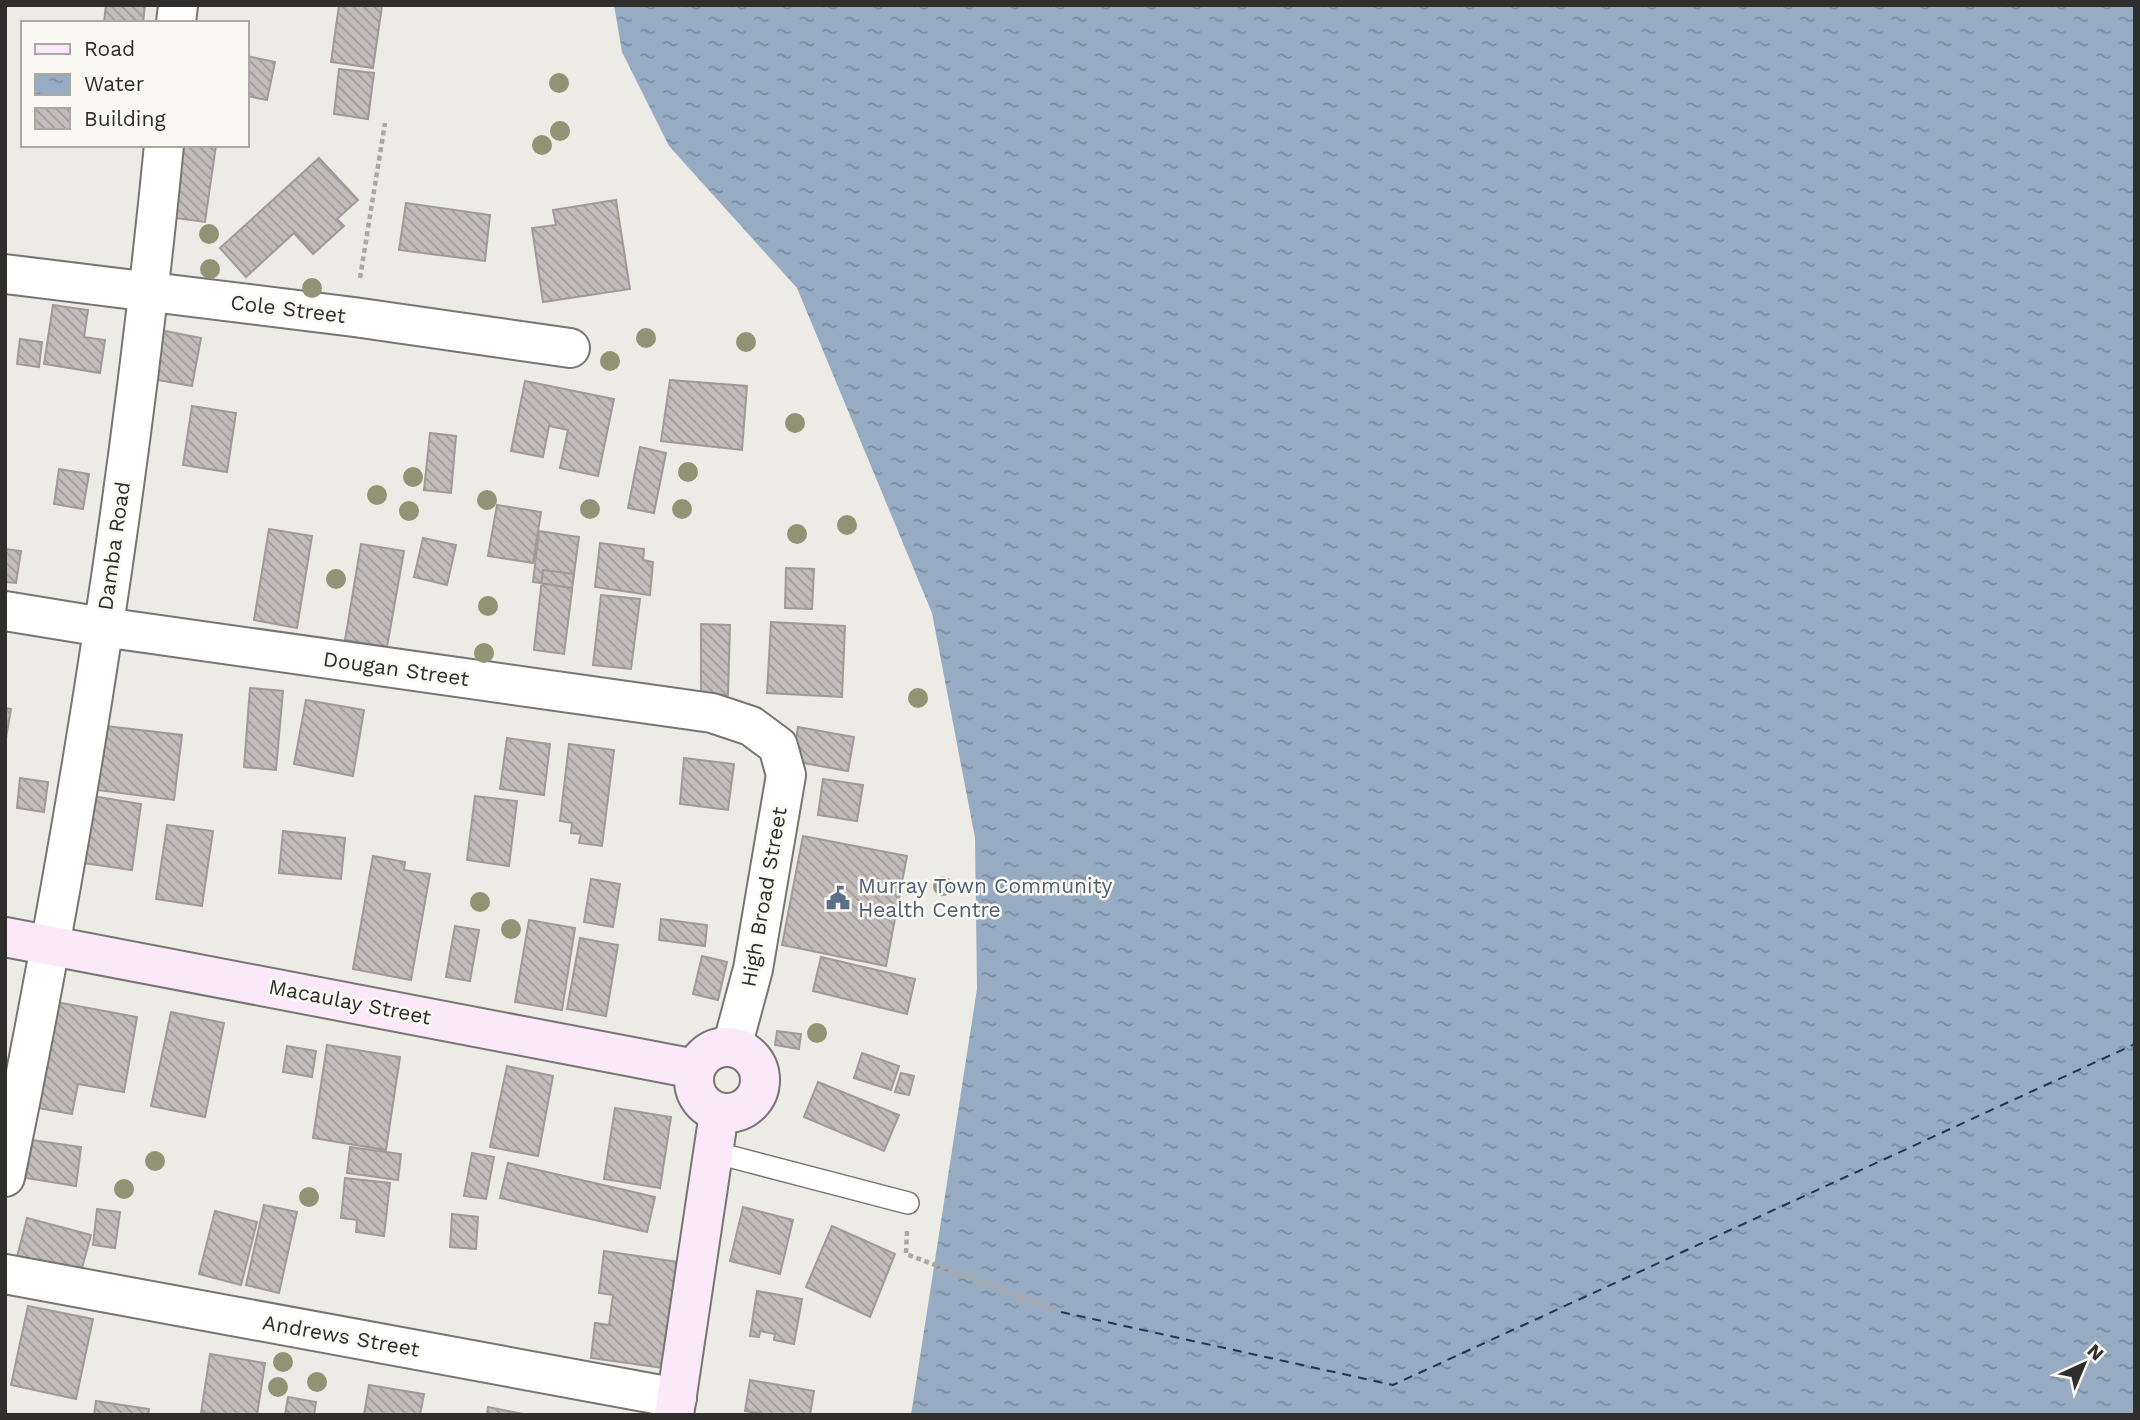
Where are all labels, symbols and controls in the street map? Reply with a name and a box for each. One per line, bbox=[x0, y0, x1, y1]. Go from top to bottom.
legend bbox=[21, 21, 248, 147]
text: Road bbox=[84, 36, 135, 61]
text: Water bbox=[84, 71, 145, 96]
text: Building bbox=[84, 106, 166, 131]
street label: Cole Street bbox=[229, 289, 347, 328]
street label: Damba Road bbox=[92, 480, 135, 612]
street label: Dougan Street bbox=[321, 646, 471, 691]
street label: High Broad Street bbox=[735, 805, 792, 989]
place label: Murray Town Community Health Centre bbox=[858, 873, 1112, 922]
public building icon: Murray Town Community Health Centre bbox=[824, 884, 852, 912]
street label: Macaulay Street bbox=[267, 974, 434, 1030]
street label: Andrews Street bbox=[261, 1309, 422, 1362]
north arrow bbox=[2049, 1329, 2119, 1399]
text: N bbox=[2082, 1339, 2109, 1365]

